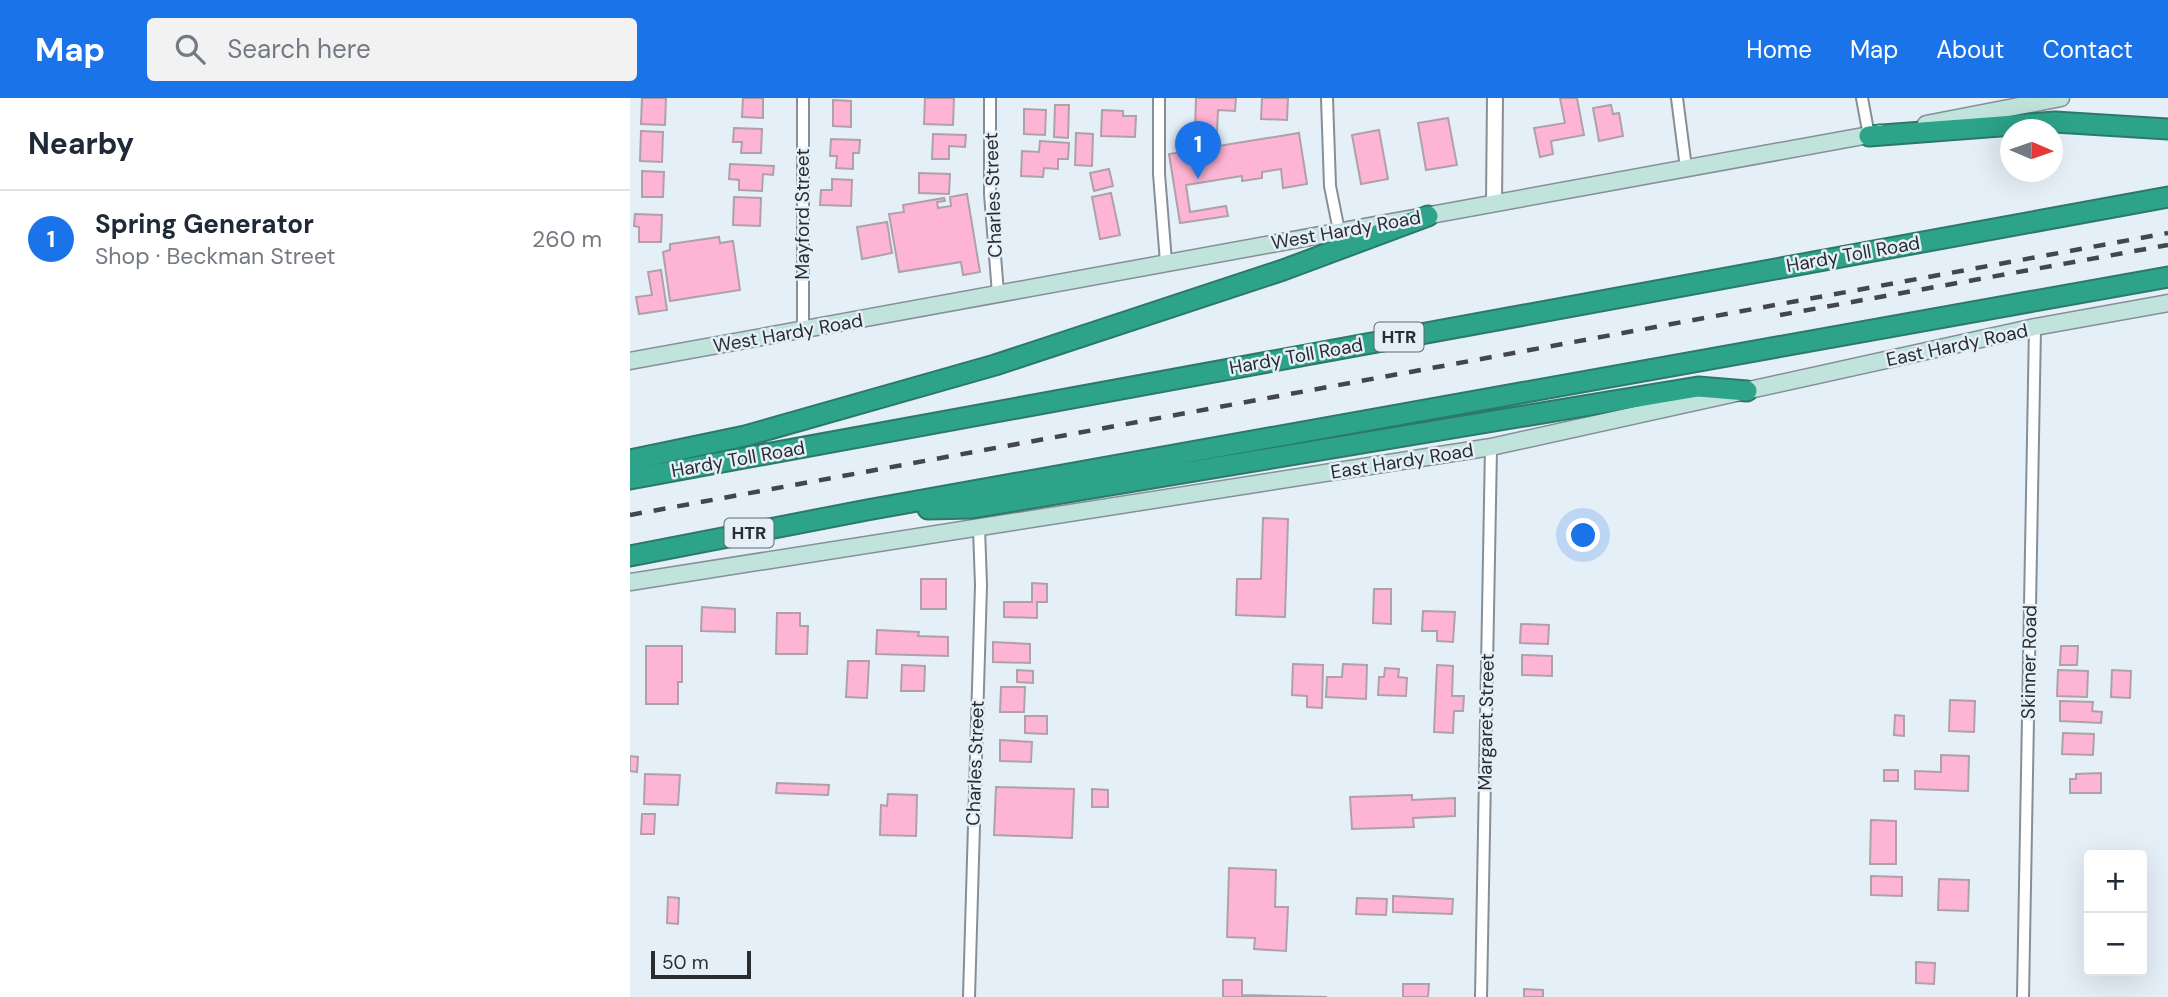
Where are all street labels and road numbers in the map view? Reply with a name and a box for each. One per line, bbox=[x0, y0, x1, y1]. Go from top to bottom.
street label: Charles Street bbox=[978, 132, 1008, 258]
street label: Mayford Street bbox=[790, 148, 815, 280]
street label: West Hardy Road bbox=[1269, 205, 1423, 255]
street label: Hardy Toll Road bbox=[1784, 230, 1922, 278]
street label: West Hardy Road bbox=[711, 308, 865, 358]
street label: East Hardy Road bbox=[1884, 318, 2030, 372]
road number: HTR bbox=[1374, 323, 1424, 352]
street label: Hardy Toll Road bbox=[1227, 332, 1365, 380]
street label: Hardy Toll Road bbox=[669, 435, 807, 483]
street label: East Hardy Road bbox=[1329, 437, 1475, 485]
road number: HTR bbox=[724, 519, 774, 548]
street label: Skinner Road bbox=[2016, 605, 2042, 719]
street label: Margaret Street bbox=[1472, 653, 1500, 791]
street label: Charles Street bbox=[960, 700, 990, 826]

